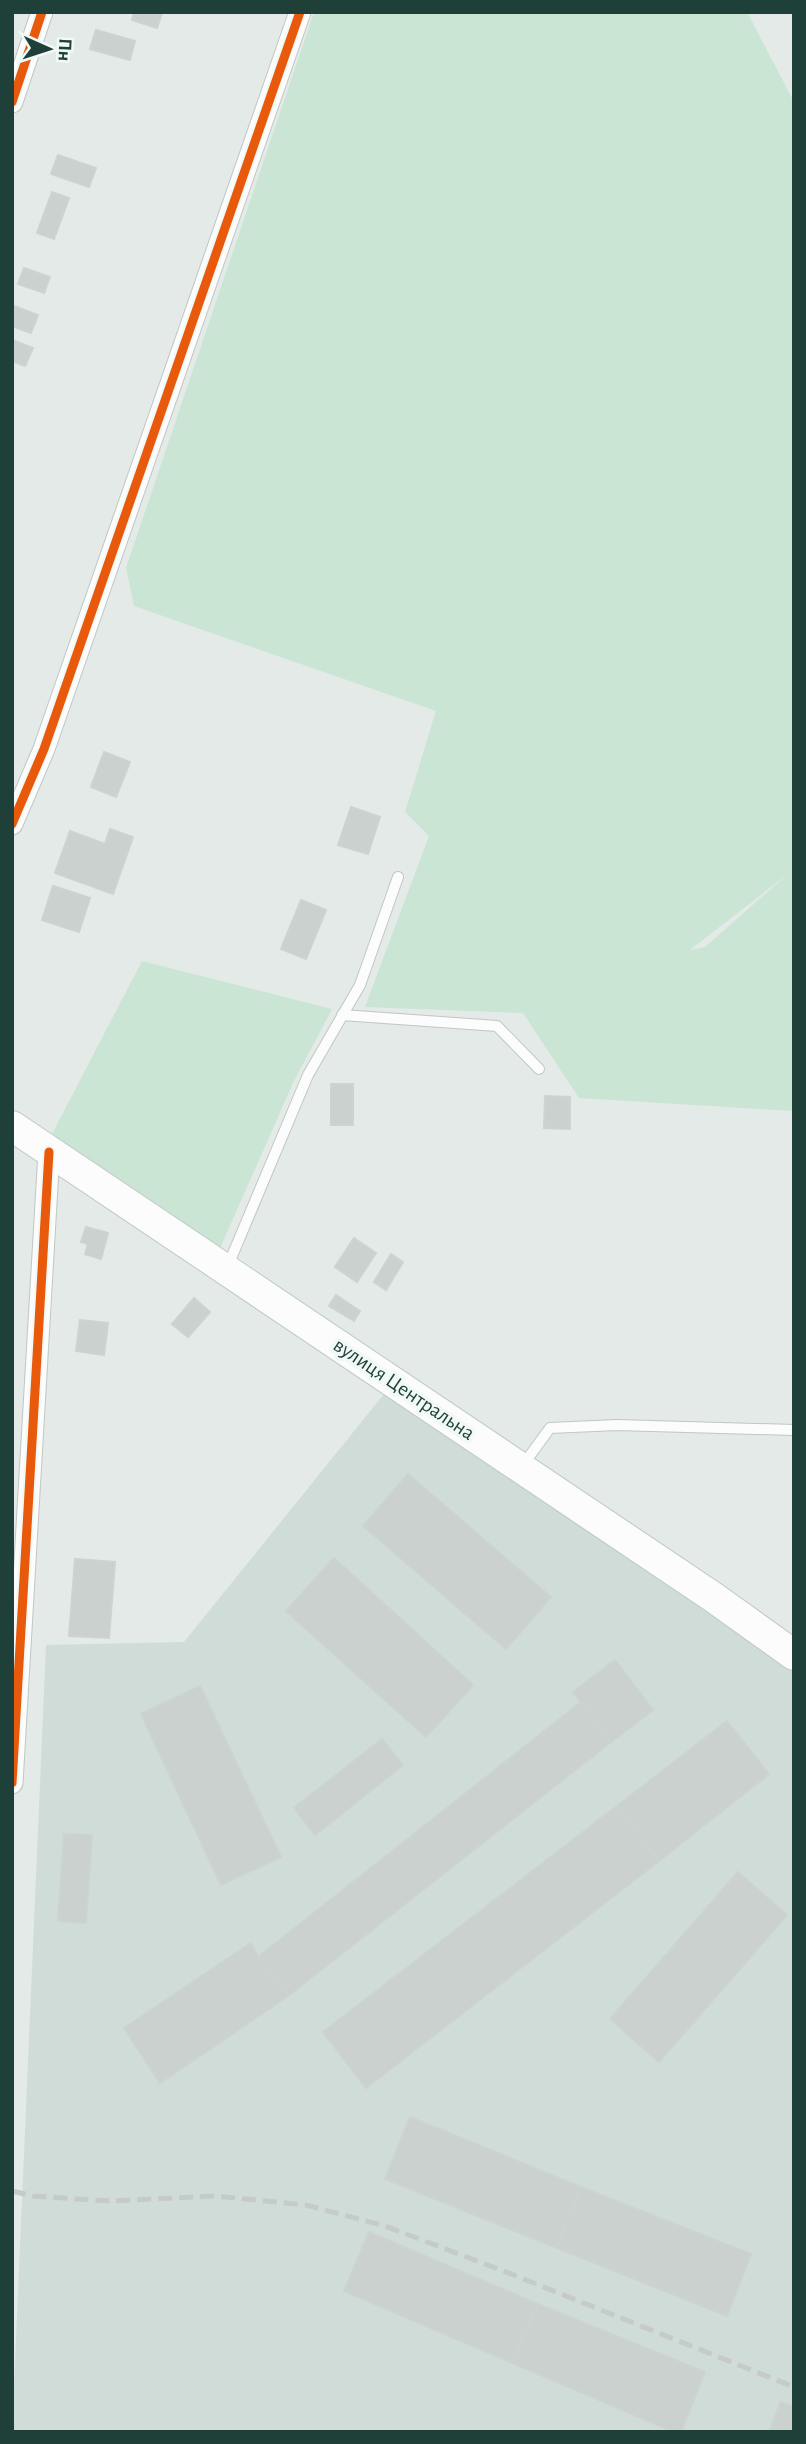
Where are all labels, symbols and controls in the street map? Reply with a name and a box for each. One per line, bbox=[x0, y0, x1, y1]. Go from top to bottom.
north arrow bbox=[14, 14, 84, 84]
text: Пн bbox=[54, 38, 75, 62]
street label: вулиця Центральна bbox=[330, 1334, 479, 1444]

